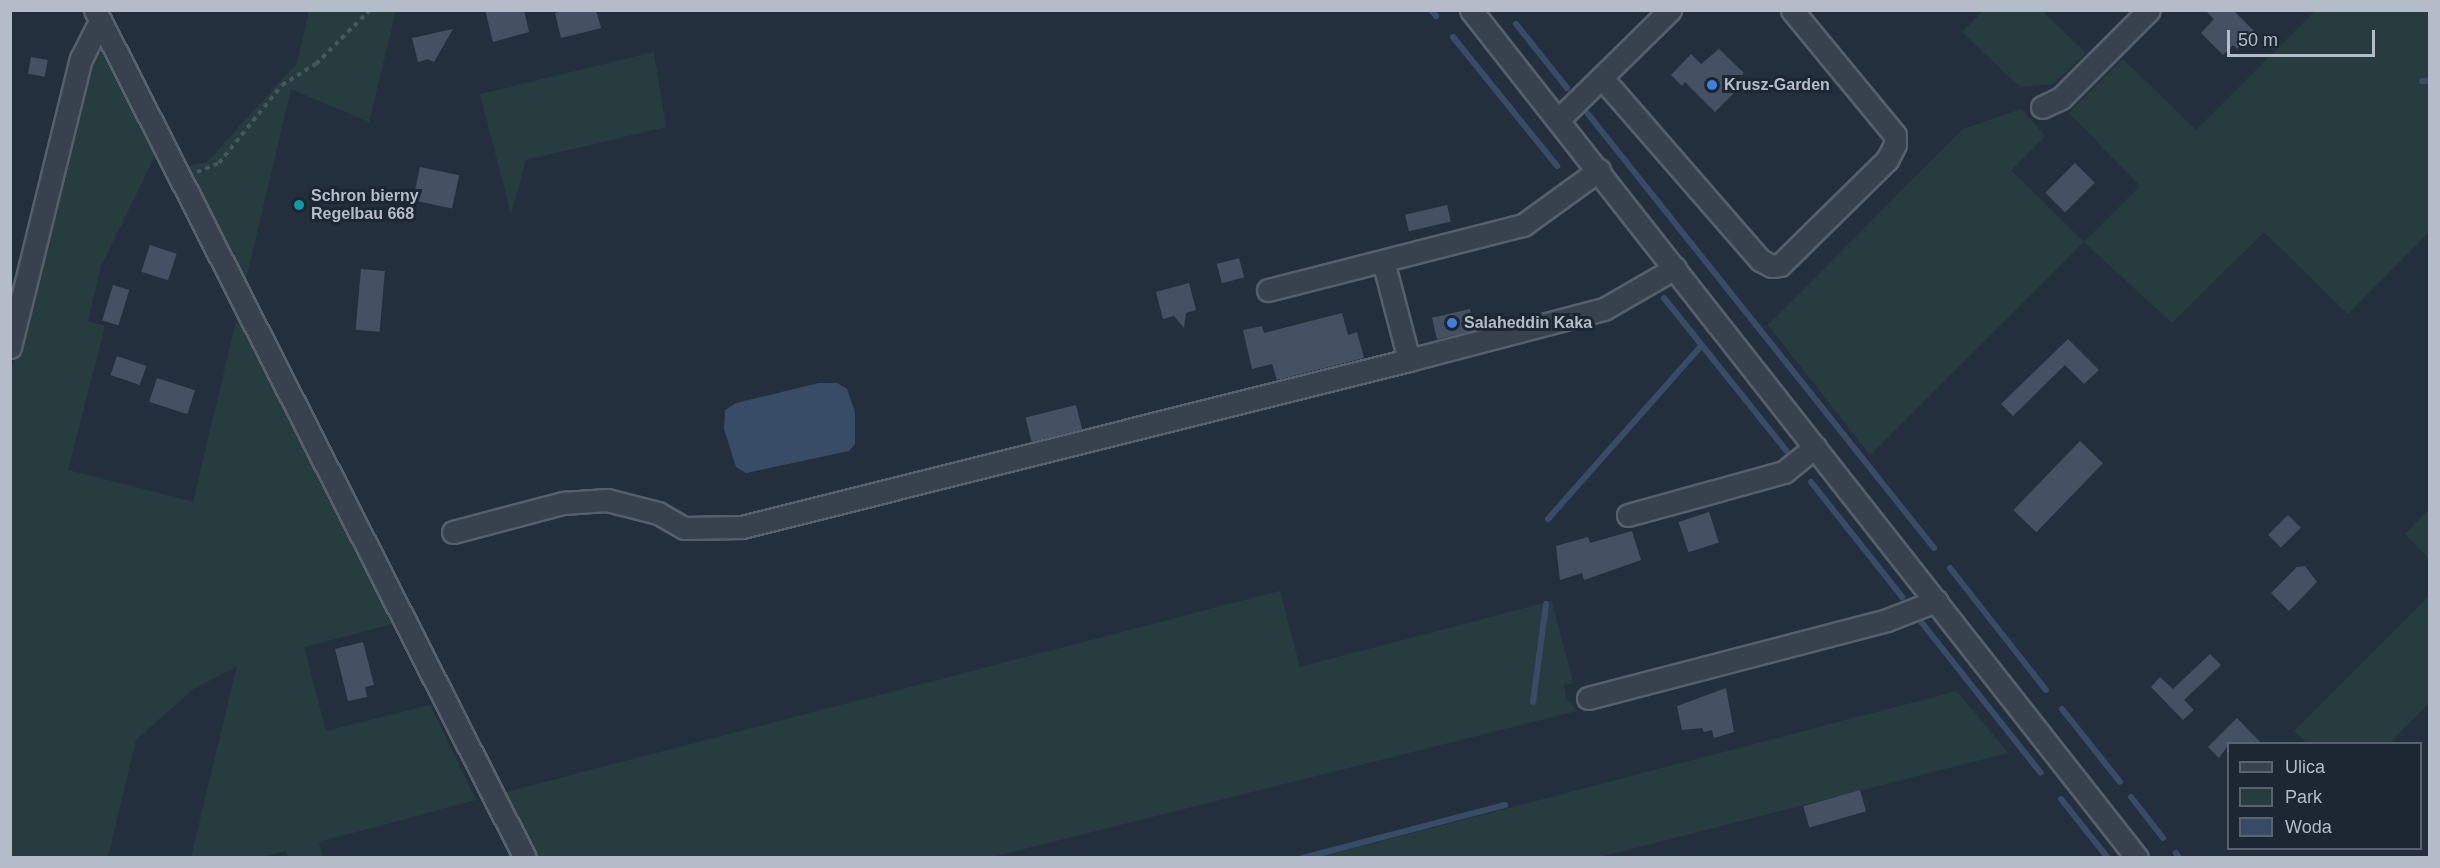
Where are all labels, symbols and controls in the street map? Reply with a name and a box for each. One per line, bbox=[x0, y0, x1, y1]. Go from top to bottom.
scale bar bbox=[2230, 18, 2378, 56]
text: 50 m bbox=[2238, 30, 2278, 50]
place label: Krusz-Garden bbox=[1724, 75, 1830, 95]
marker: Krusz-Garden bbox=[1705, 78, 1719, 92]
place label: Schron bierny Regelbau 668 bbox=[311, 186, 419, 224]
marker: Schron bierny Regelbau 668 bbox=[292, 198, 306, 212]
place label: Salaheddin Kaka bbox=[1464, 313, 1592, 333]
marker: Salaheddin Kaka bbox=[1445, 316, 1459, 330]
legend bbox=[2227, 742, 2422, 850]
text: Ulica bbox=[2285, 757, 2325, 777]
text: Park bbox=[2285, 787, 2322, 807]
text: Woda bbox=[2285, 817, 2332, 837]

